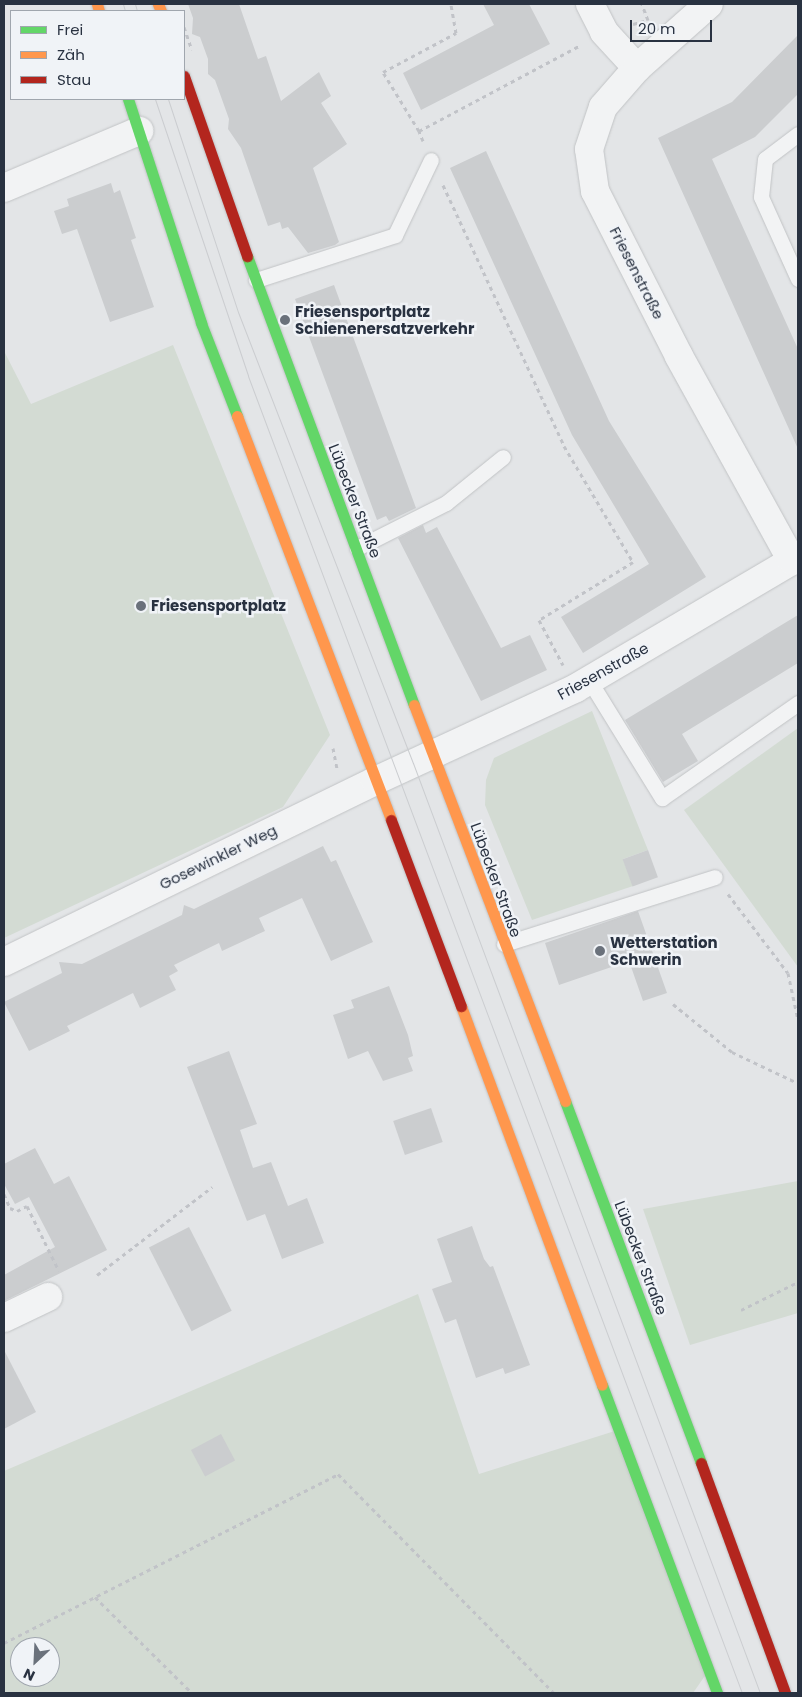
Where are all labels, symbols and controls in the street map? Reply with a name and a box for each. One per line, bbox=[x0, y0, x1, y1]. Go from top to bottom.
legend bbox=[10, 10, 185, 100]
scale bar bbox=[632, 10, 714, 42]
text: 20 m bbox=[638, 18, 676, 39]
text: Frei bbox=[57, 19, 83, 40]
text: Zäh bbox=[57, 44, 85, 65]
text: Stau bbox=[57, 69, 91, 90]
street label: Friesenstraße bbox=[606, 224, 668, 322]
place label: Friesensportplatz Schienenersatzverkehr bbox=[295, 302, 474, 337]
marker: Friesensportplatz Schienenersatzverkehr bbox=[279, 314, 291, 326]
street label: Lübecker Straße bbox=[325, 441, 385, 561]
place label: Friesensportplatz bbox=[151, 597, 286, 615]
marker: Friesensportplatz bbox=[135, 600, 147, 612]
street label: Friesenstraße bbox=[554, 639, 652, 703]
street label: Lübecker Straße bbox=[467, 820, 525, 940]
street label: Gosewinkler Weg bbox=[156, 821, 280, 893]
place label: Wetterstation Schwerin bbox=[610, 933, 718, 968]
marker: Wetterstation Schwerin bbox=[594, 945, 606, 957]
street label: Lübecker Straße bbox=[611, 1198, 671, 1318]
north arrow bbox=[10, 1637, 60, 1687]
text: N bbox=[20, 1663, 38, 1686]

